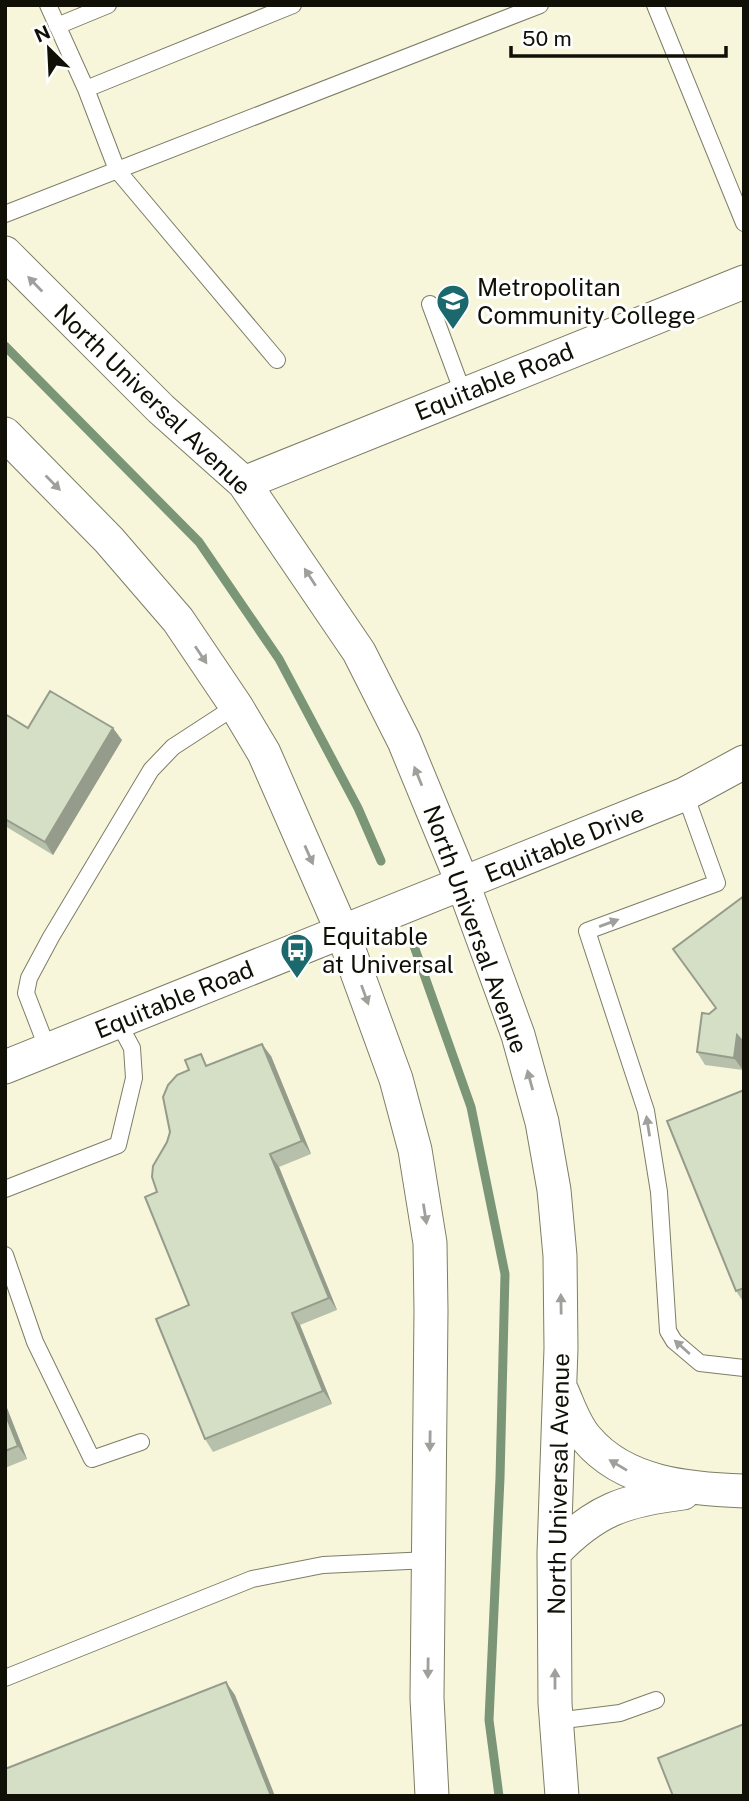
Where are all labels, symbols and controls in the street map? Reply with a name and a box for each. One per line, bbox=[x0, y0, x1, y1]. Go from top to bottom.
north arrow bbox=[14, 14, 84, 84]
scale bar bbox=[511, 14, 726, 58]
text: N bbox=[31, 20, 53, 47]
text: 50 m bbox=[522, 26, 572, 51]
place label: Metropolitan Community College bbox=[477, 273, 696, 329]
one-way arrow bbox=[27, 276, 44, 292]
school or university icon: Metropolitan Community College bbox=[434, 282, 472, 331]
street label: North Universal Avenue bbox=[49, 298, 257, 500]
street label: Equitable Road bbox=[411, 336, 577, 426]
one-way arrow bbox=[45, 474, 61, 491]
one-way arrow bbox=[303, 567, 316, 587]
one-way arrow bbox=[195, 645, 208, 665]
one-way arrow bbox=[413, 765, 424, 786]
street label: Equitable Drive bbox=[480, 798, 648, 888]
street label: North Universal Avenue bbox=[418, 801, 534, 1057]
one-way arrow bbox=[303, 844, 314, 865]
one-way arrow bbox=[598, 917, 619, 928]
place label: Equitable at Universal bbox=[322, 922, 454, 978]
bus stop icon: Equitable at Universal bbox=[278, 931, 316, 980]
street label: Equitable Road bbox=[91, 954, 257, 1044]
one-way arrow bbox=[360, 985, 371, 1006]
one-way arrow bbox=[524, 1069, 535, 1091]
one-way arrow bbox=[642, 1115, 653, 1137]
one-way arrow bbox=[420, 1203, 431, 1225]
one-way arrow bbox=[555, 1293, 566, 1315]
one-way arrow bbox=[673, 1339, 691, 1355]
street label: North Universal Avenue bbox=[542, 1353, 574, 1615]
one-way arrow bbox=[424, 1430, 436, 1452]
one-way arrow bbox=[608, 1458, 627, 1471]
one-way arrow bbox=[422, 1658, 434, 1680]
one-way arrow bbox=[549, 1668, 561, 1690]

